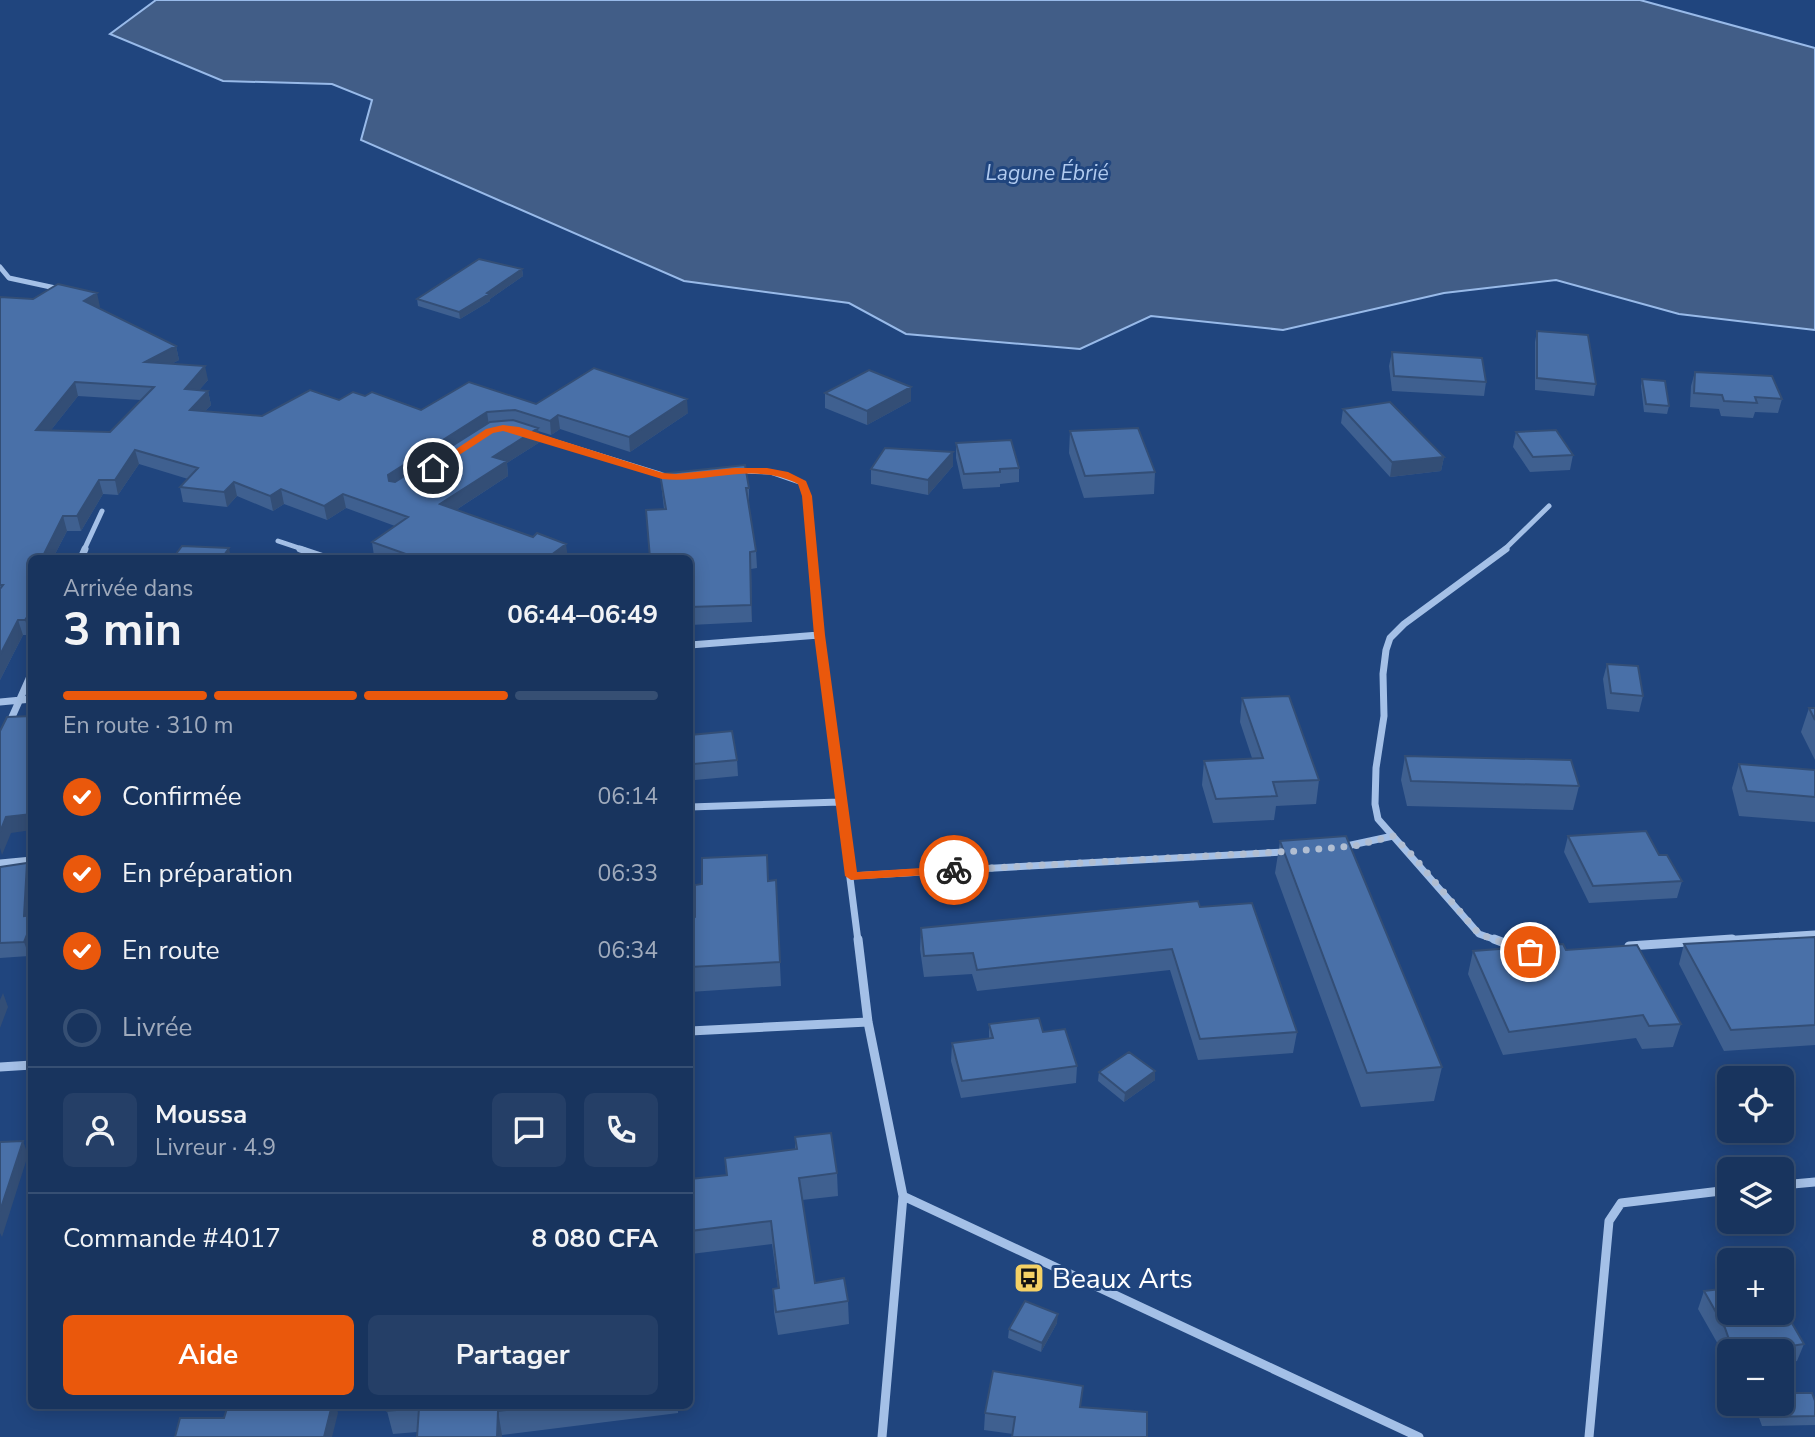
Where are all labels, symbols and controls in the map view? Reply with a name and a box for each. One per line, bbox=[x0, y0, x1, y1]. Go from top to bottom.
water label: Lagune Ébrié bbox=[985, 159, 1109, 187]
pin bbox=[403, 438, 463, 498]
icon: home bbox=[414, 449, 452, 487]
text: Arrivée dans bbox=[63, 573, 193, 604]
text: 06:44–06:49 bbox=[507, 597, 658, 632]
text: 3 min bbox=[63, 598, 182, 661]
text: En route · 310 m bbox=[63, 710, 233, 741]
icon: check bbox=[63, 778, 101, 816]
text: Confirmée bbox=[122, 779, 242, 814]
text: 06:14 bbox=[598, 781, 658, 812]
courier bbox=[919, 835, 989, 905]
icon: bike bbox=[935, 851, 973, 889]
icon: check bbox=[63, 855, 101, 893]
text: En préparation bbox=[122, 856, 293, 891]
text: 06:33 bbox=[598, 858, 658, 889]
pin bbox=[1500, 922, 1560, 982]
icon: check bbox=[63, 932, 101, 970]
text: En route bbox=[122, 933, 220, 968]
icon: bag bbox=[1511, 933, 1549, 971]
text: 06:34 bbox=[598, 935, 658, 966]
text: Livrée bbox=[122, 1010, 192, 1045]
map controls bbox=[1717, 1066, 1794, 1416]
button: locate bbox=[1717, 1066, 1794, 1143]
button: person bbox=[63, 1093, 137, 1167]
button: chat bbox=[492, 1093, 566, 1167]
button: phone bbox=[584, 1093, 658, 1167]
text: Moussa bbox=[155, 1097, 247, 1132]
text: Livreur · 4.9 bbox=[155, 1132, 276, 1163]
button: layers bbox=[1717, 1157, 1794, 1234]
text: Commande #4017 bbox=[63, 1221, 281, 1256]
text: 8 080 CFA bbox=[531, 1221, 658, 1256]
button: + bbox=[1717, 1248, 1794, 1325]
place label: Beaux Arts bbox=[1052, 1260, 1193, 1298]
bus stop icon: Beaux Arts bbox=[1012, 1261, 1046, 1295]
button: Aide bbox=[63, 1315, 354, 1395]
button: Partager bbox=[368, 1315, 658, 1395]
button: − bbox=[1717, 1339, 1794, 1416]

